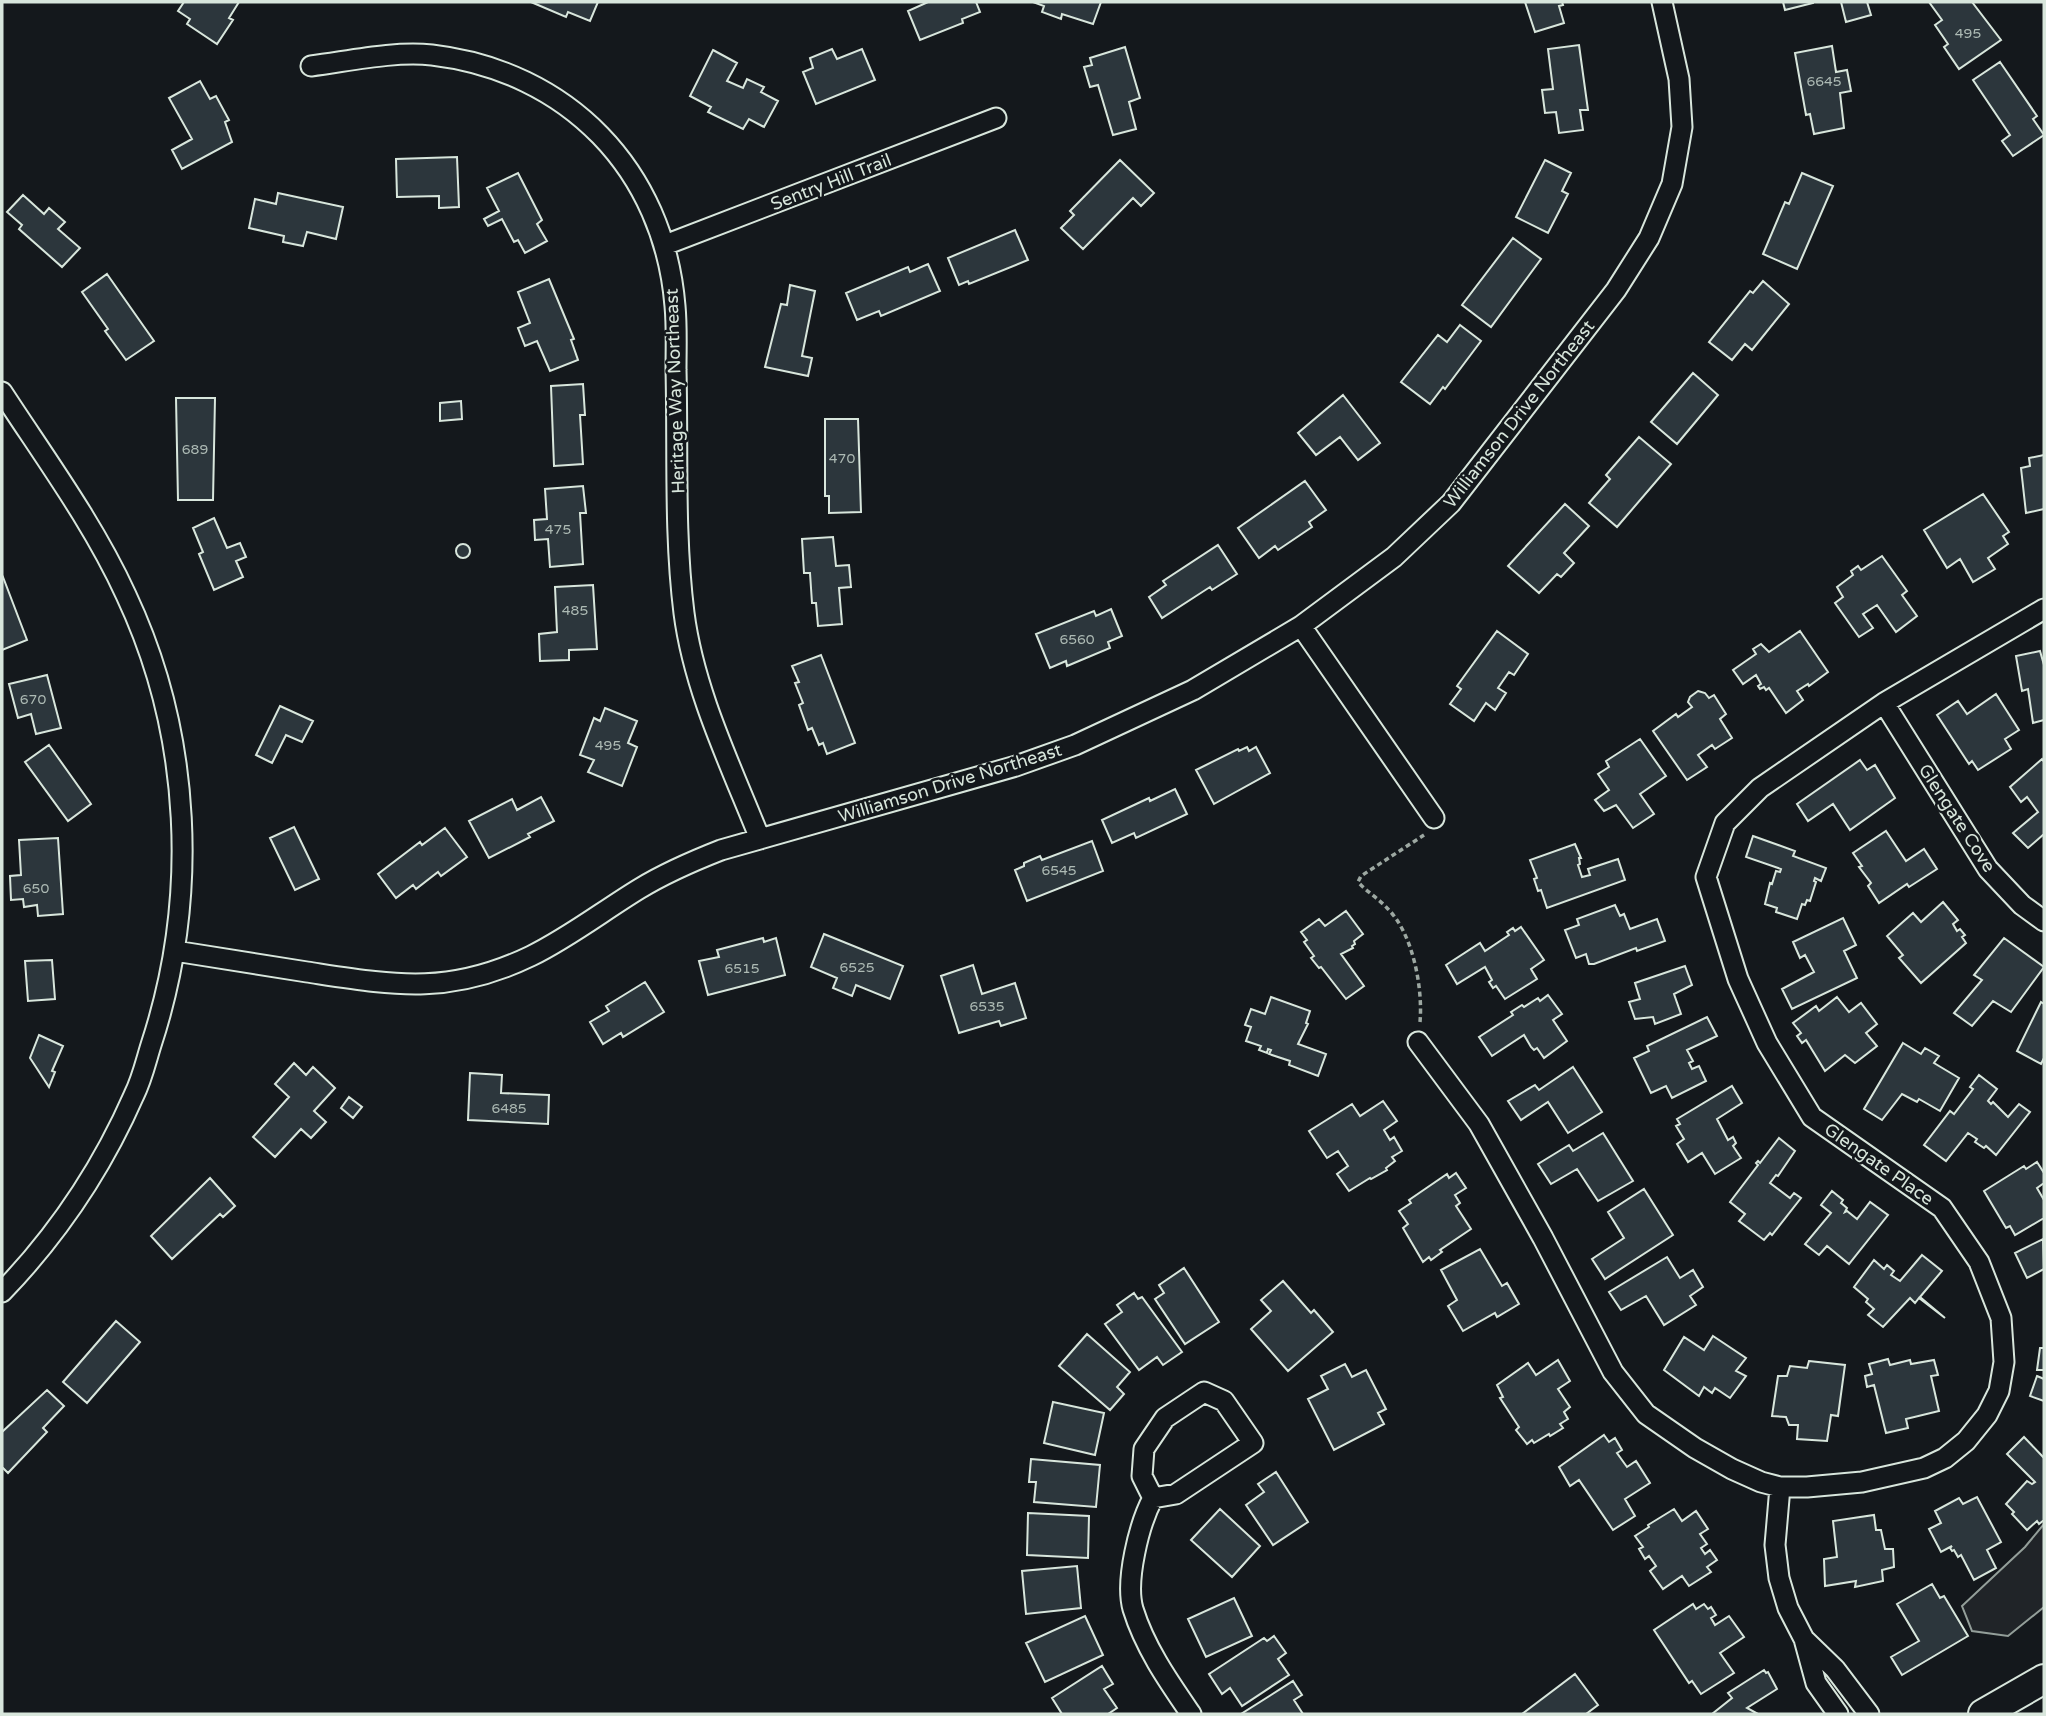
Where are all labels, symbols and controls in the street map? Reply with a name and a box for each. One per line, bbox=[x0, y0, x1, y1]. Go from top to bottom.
house number: 495 bbox=[1955, 25, 1981, 42]
house number: 6645 bbox=[1806, 73, 1842, 90]
street label: Sentry Hill Trail bbox=[768, 149, 894, 215]
street label: Heritage Way Northeast bbox=[660, 288, 690, 494]
street label: Williamson Drive Northeast bbox=[1439, 316, 1599, 512]
house number: 689 bbox=[182, 441, 208, 458]
house number: 470 bbox=[829, 450, 855, 467]
house number: 475 bbox=[545, 521, 571, 538]
house number: 485 bbox=[562, 602, 588, 619]
house number: 6560 bbox=[1059, 631, 1095, 648]
house number: 670 bbox=[20, 691, 46, 708]
house number: 495 bbox=[595, 737, 621, 754]
street label: Williamson Drive Northeast bbox=[836, 738, 1064, 828]
street label: Glengate Cove bbox=[1914, 760, 2000, 876]
house number: 6545 bbox=[1041, 862, 1077, 879]
house number: 650 bbox=[23, 880, 49, 897]
house number: 6525 bbox=[839, 959, 875, 976]
house number: 6515 bbox=[724, 960, 760, 977]
house number: 6535 bbox=[969, 998, 1005, 1015]
house number: 6485 bbox=[491, 1100, 527, 1117]
street label: Glengate Place bbox=[1820, 1118, 1938, 1210]

